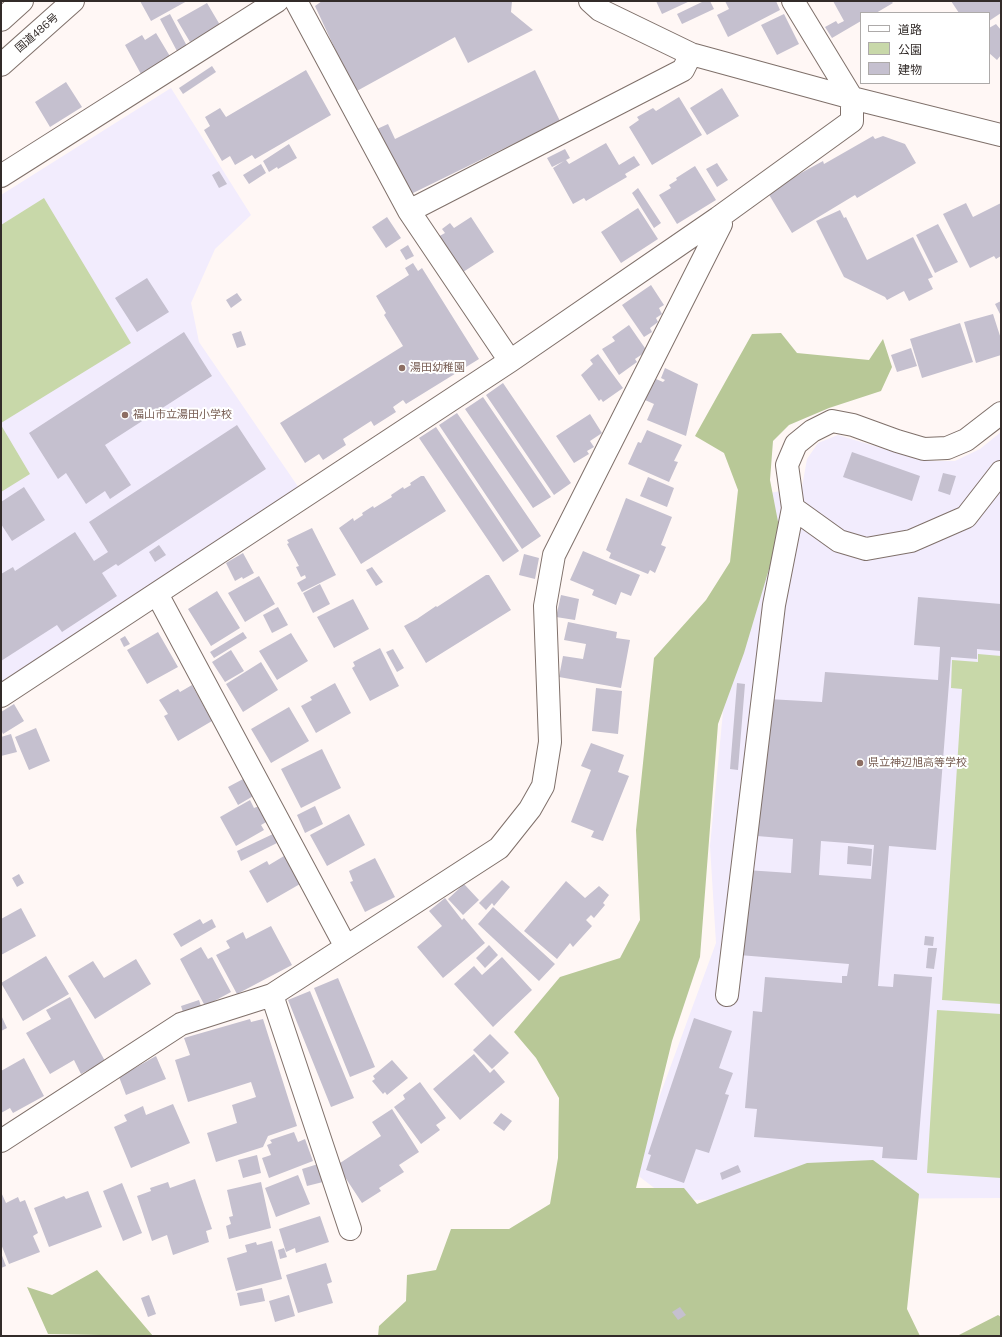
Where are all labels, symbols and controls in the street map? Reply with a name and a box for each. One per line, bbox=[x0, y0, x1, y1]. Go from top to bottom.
street label: 国道486号 bbox=[13, 11, 61, 55]
legend bbox=[860, 12, 990, 84]
text: 道路 bbox=[898, 22, 922, 37]
text: 公園 bbox=[898, 42, 922, 57]
text: 建物 bbox=[898, 62, 922, 77]
place label: 湯田幼稚園 bbox=[410, 361, 465, 375]
marker: 湯田幼稚園 bbox=[397, 363, 407, 373]
place label: 福山市立湯田小学校 bbox=[133, 408, 232, 422]
marker: 福山市立湯田小学校 bbox=[120, 410, 130, 420]
place label: 県立神辺旭高等学校 bbox=[868, 756, 967, 770]
marker: 県立神辺旭高等学校 bbox=[855, 758, 865, 768]

